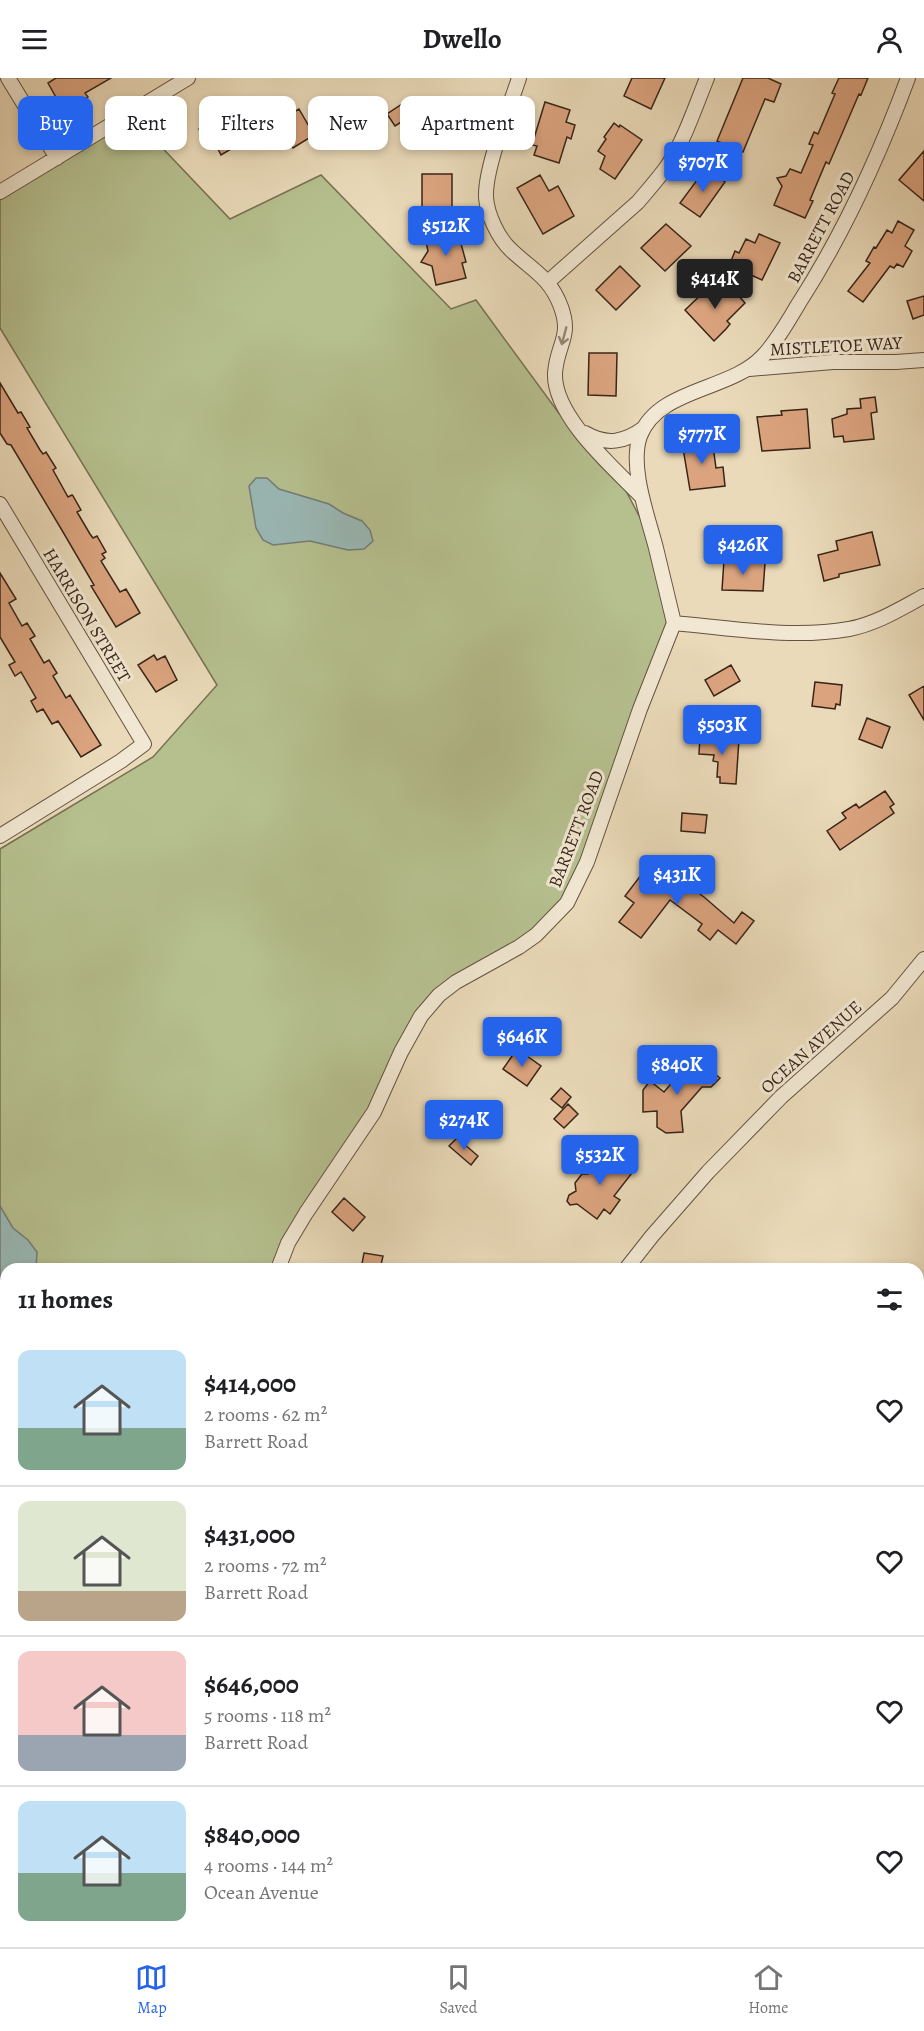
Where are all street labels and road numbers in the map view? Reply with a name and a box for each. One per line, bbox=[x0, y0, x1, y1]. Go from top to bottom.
street label: BARRETT ROAD bbox=[781, 167, 861, 287]
street label: MISTLETOE WAY bbox=[769, 330, 904, 361]
street label: HARRISON STREET bbox=[37, 544, 137, 687]
street label: BARRETT ROAD bbox=[543, 767, 609, 891]
street label: OCEAN AVENUE bbox=[755, 995, 867, 1099]

